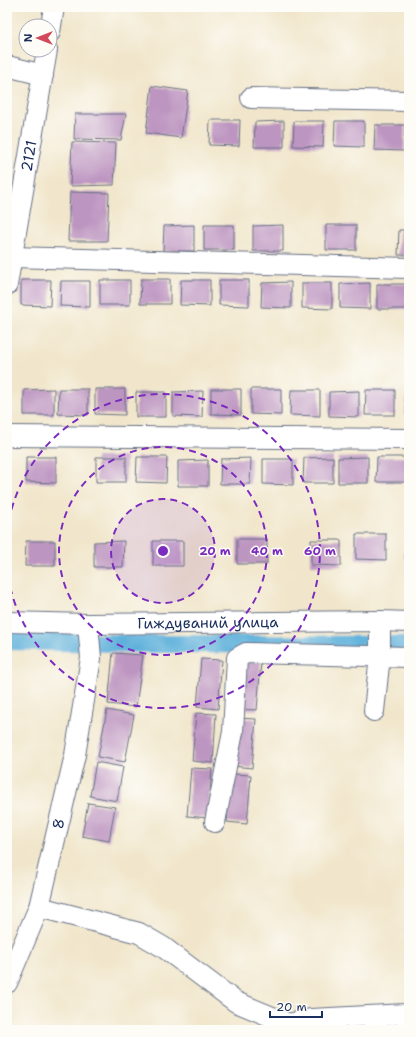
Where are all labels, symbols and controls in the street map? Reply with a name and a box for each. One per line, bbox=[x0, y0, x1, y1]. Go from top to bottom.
north arrow bbox=[18, 18, 58, 58]
text: N bbox=[21, 33, 36, 42]
street label: 2121 bbox=[16, 139, 41, 173]
text: 20 m bbox=[199, 543, 231, 559]
text: 40 m bbox=[251, 543, 283, 559]
text: 60 m bbox=[304, 543, 336, 559]
centre of rings bbox=[156, 544, 170, 558]
street label: Гиждуваний улица bbox=[137, 612, 279, 633]
street label: 8 bbox=[48, 816, 70, 831]
scale bar bbox=[270, 993, 322, 1019]
text: 20 m bbox=[276, 999, 307, 1015]

